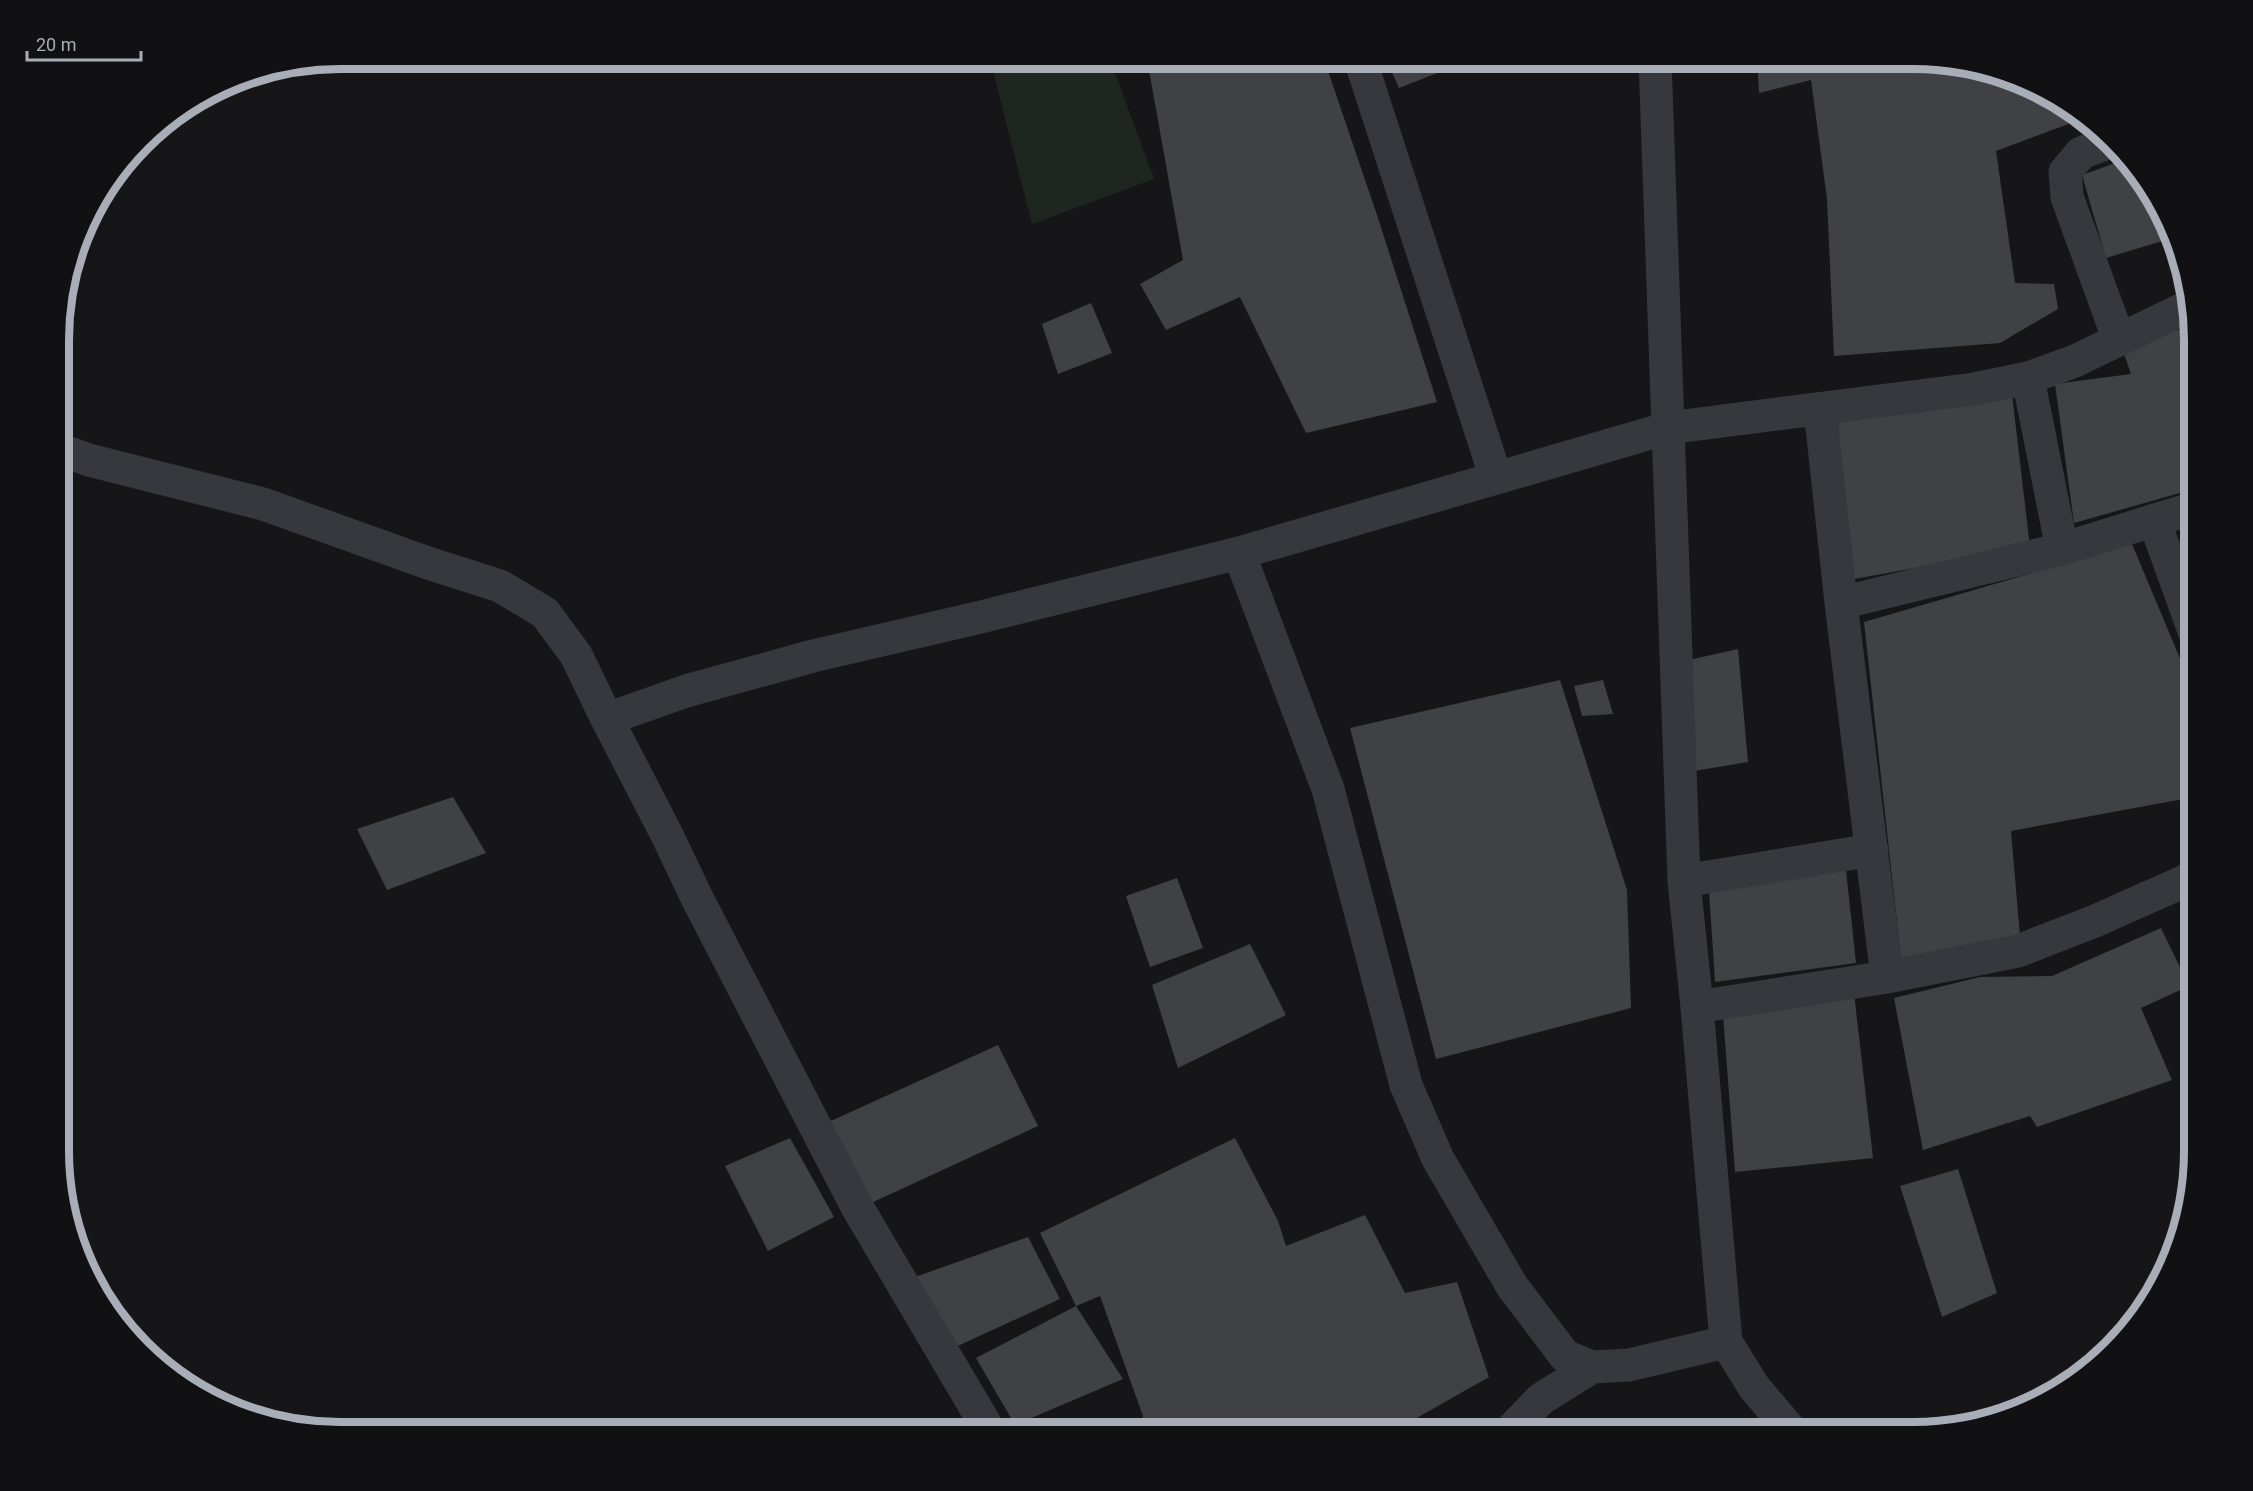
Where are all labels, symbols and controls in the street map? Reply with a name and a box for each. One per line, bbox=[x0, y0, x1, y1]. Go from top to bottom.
scale bar bbox=[27, 24, 141, 62]
text: 20 m bbox=[36, 34, 76, 55]

